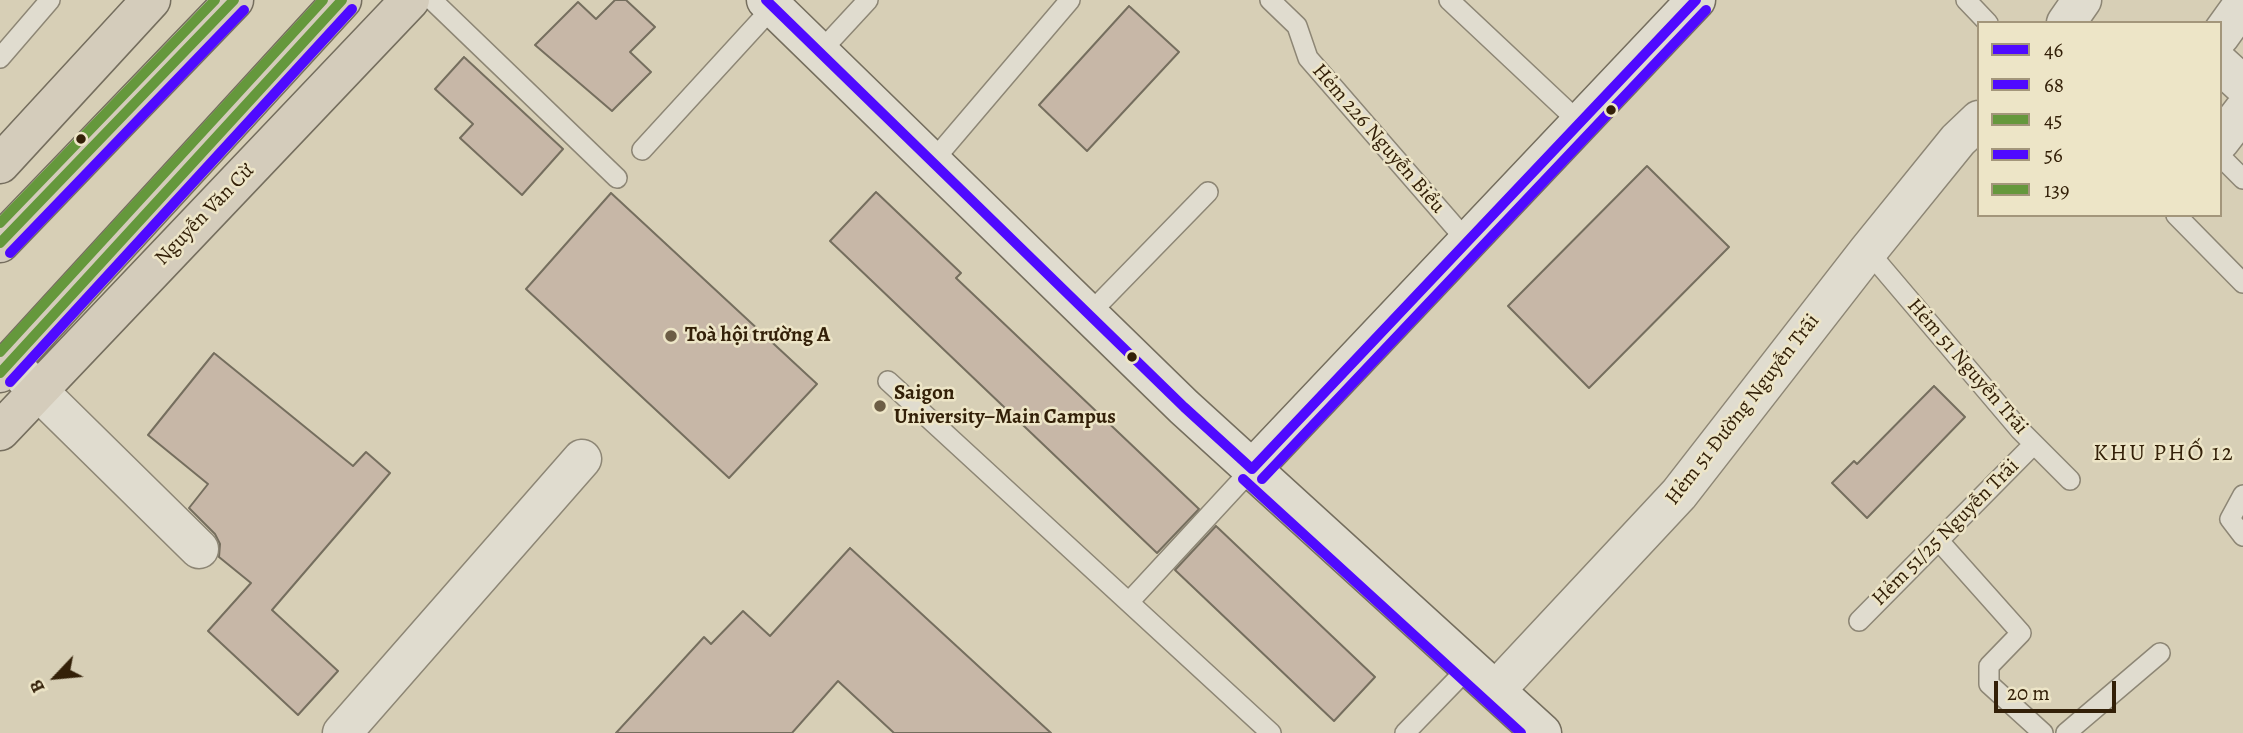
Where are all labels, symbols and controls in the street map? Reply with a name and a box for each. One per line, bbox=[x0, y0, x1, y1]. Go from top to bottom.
legend bbox=[1977, 21, 2222, 217]
text: 46 bbox=[2044, 36, 2063, 64]
street label: Hẻm 226 Nguyễn Biểu bbox=[1306, 59, 1450, 219]
text: 68 bbox=[2044, 71, 2064, 99]
unlabelled marker bbox=[1604, 103, 1618, 117]
text: 45 bbox=[2044, 106, 2063, 134]
unlabelled marker bbox=[74, 132, 88, 146]
text: 56 bbox=[2044, 141, 2063, 169]
street label: Nguyễn Văn Cừ bbox=[150, 159, 260, 271]
text: 139 bbox=[2044, 176, 2069, 204]
street label: Hẻm 51 Nguyễn Trãi bbox=[1901, 294, 2033, 440]
street label: Hẻm 51 Đường Nguyễn Trãi bbox=[1661, 309, 1825, 511]
place label: Toà hội trường A bbox=[685, 323, 830, 349]
marker: Toà hội trường A bbox=[663, 328, 679, 344]
unlabelled marker bbox=[1125, 350, 1139, 364]
place label: Saigon University–Main Campus bbox=[894, 381, 1116, 431]
marker: Saigon University–Main Campus bbox=[872, 398, 888, 414]
district label: KHU PHỐ 12 bbox=[2095, 440, 2233, 468]
street label: Hẻm 51/25 Nguyễn Trãi bbox=[1867, 454, 2025, 612]
north arrow bbox=[21, 642, 91, 712]
scale bar bbox=[1998, 666, 2120, 710]
text: B bbox=[23, 675, 51, 697]
text: 20 m bbox=[2007, 679, 2050, 707]

